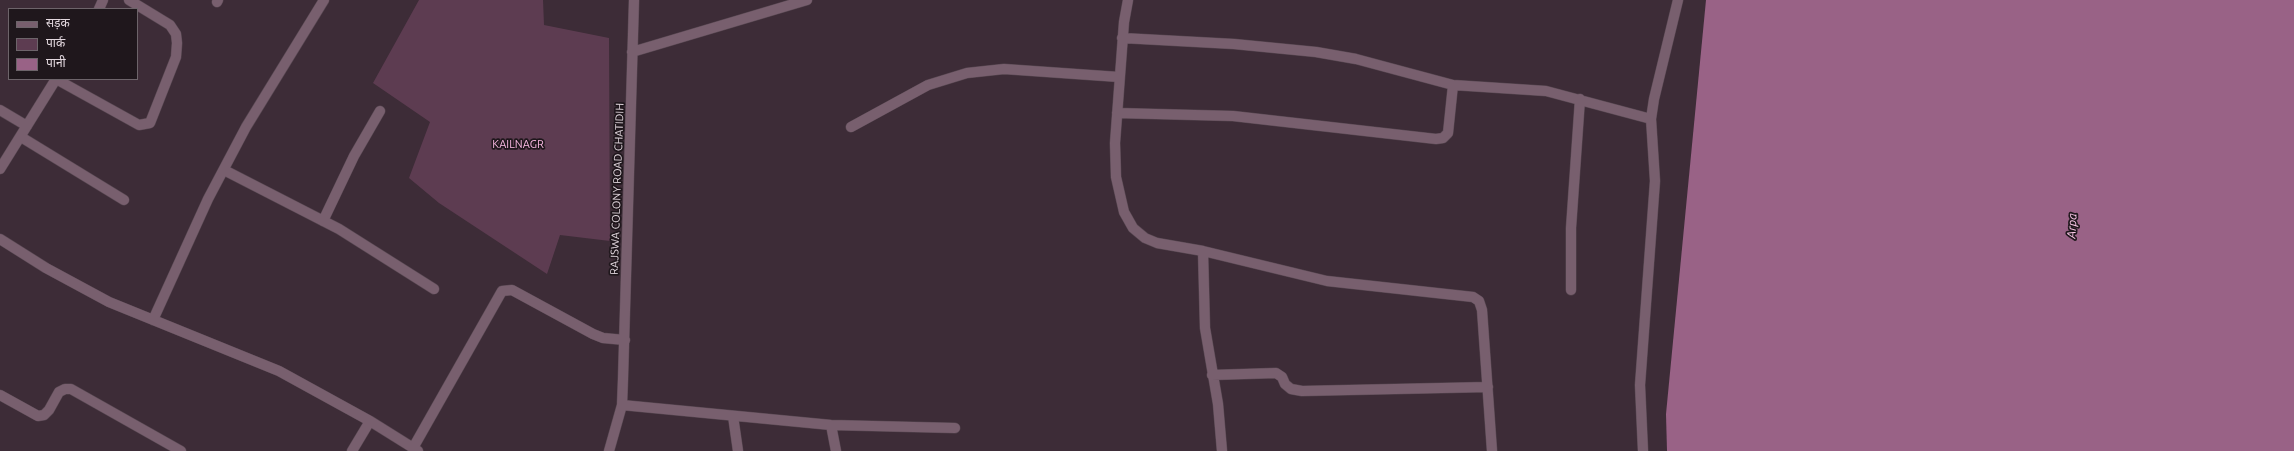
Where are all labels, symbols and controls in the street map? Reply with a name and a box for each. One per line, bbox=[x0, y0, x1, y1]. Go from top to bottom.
legend bbox=[8, 8, 138, 80]
text: सड़क bbox=[46, 16, 70, 29]
text: पार्क bbox=[46, 36, 65, 49]
text: पानी bbox=[46, 56, 66, 69]
street label: RAJSWA COLONY ROAD CHATIDIH bbox=[607, 103, 627, 275]
park label: KAILNAGR bbox=[492, 137, 544, 151]
water label: Arpa bbox=[2064, 213, 2080, 239]

